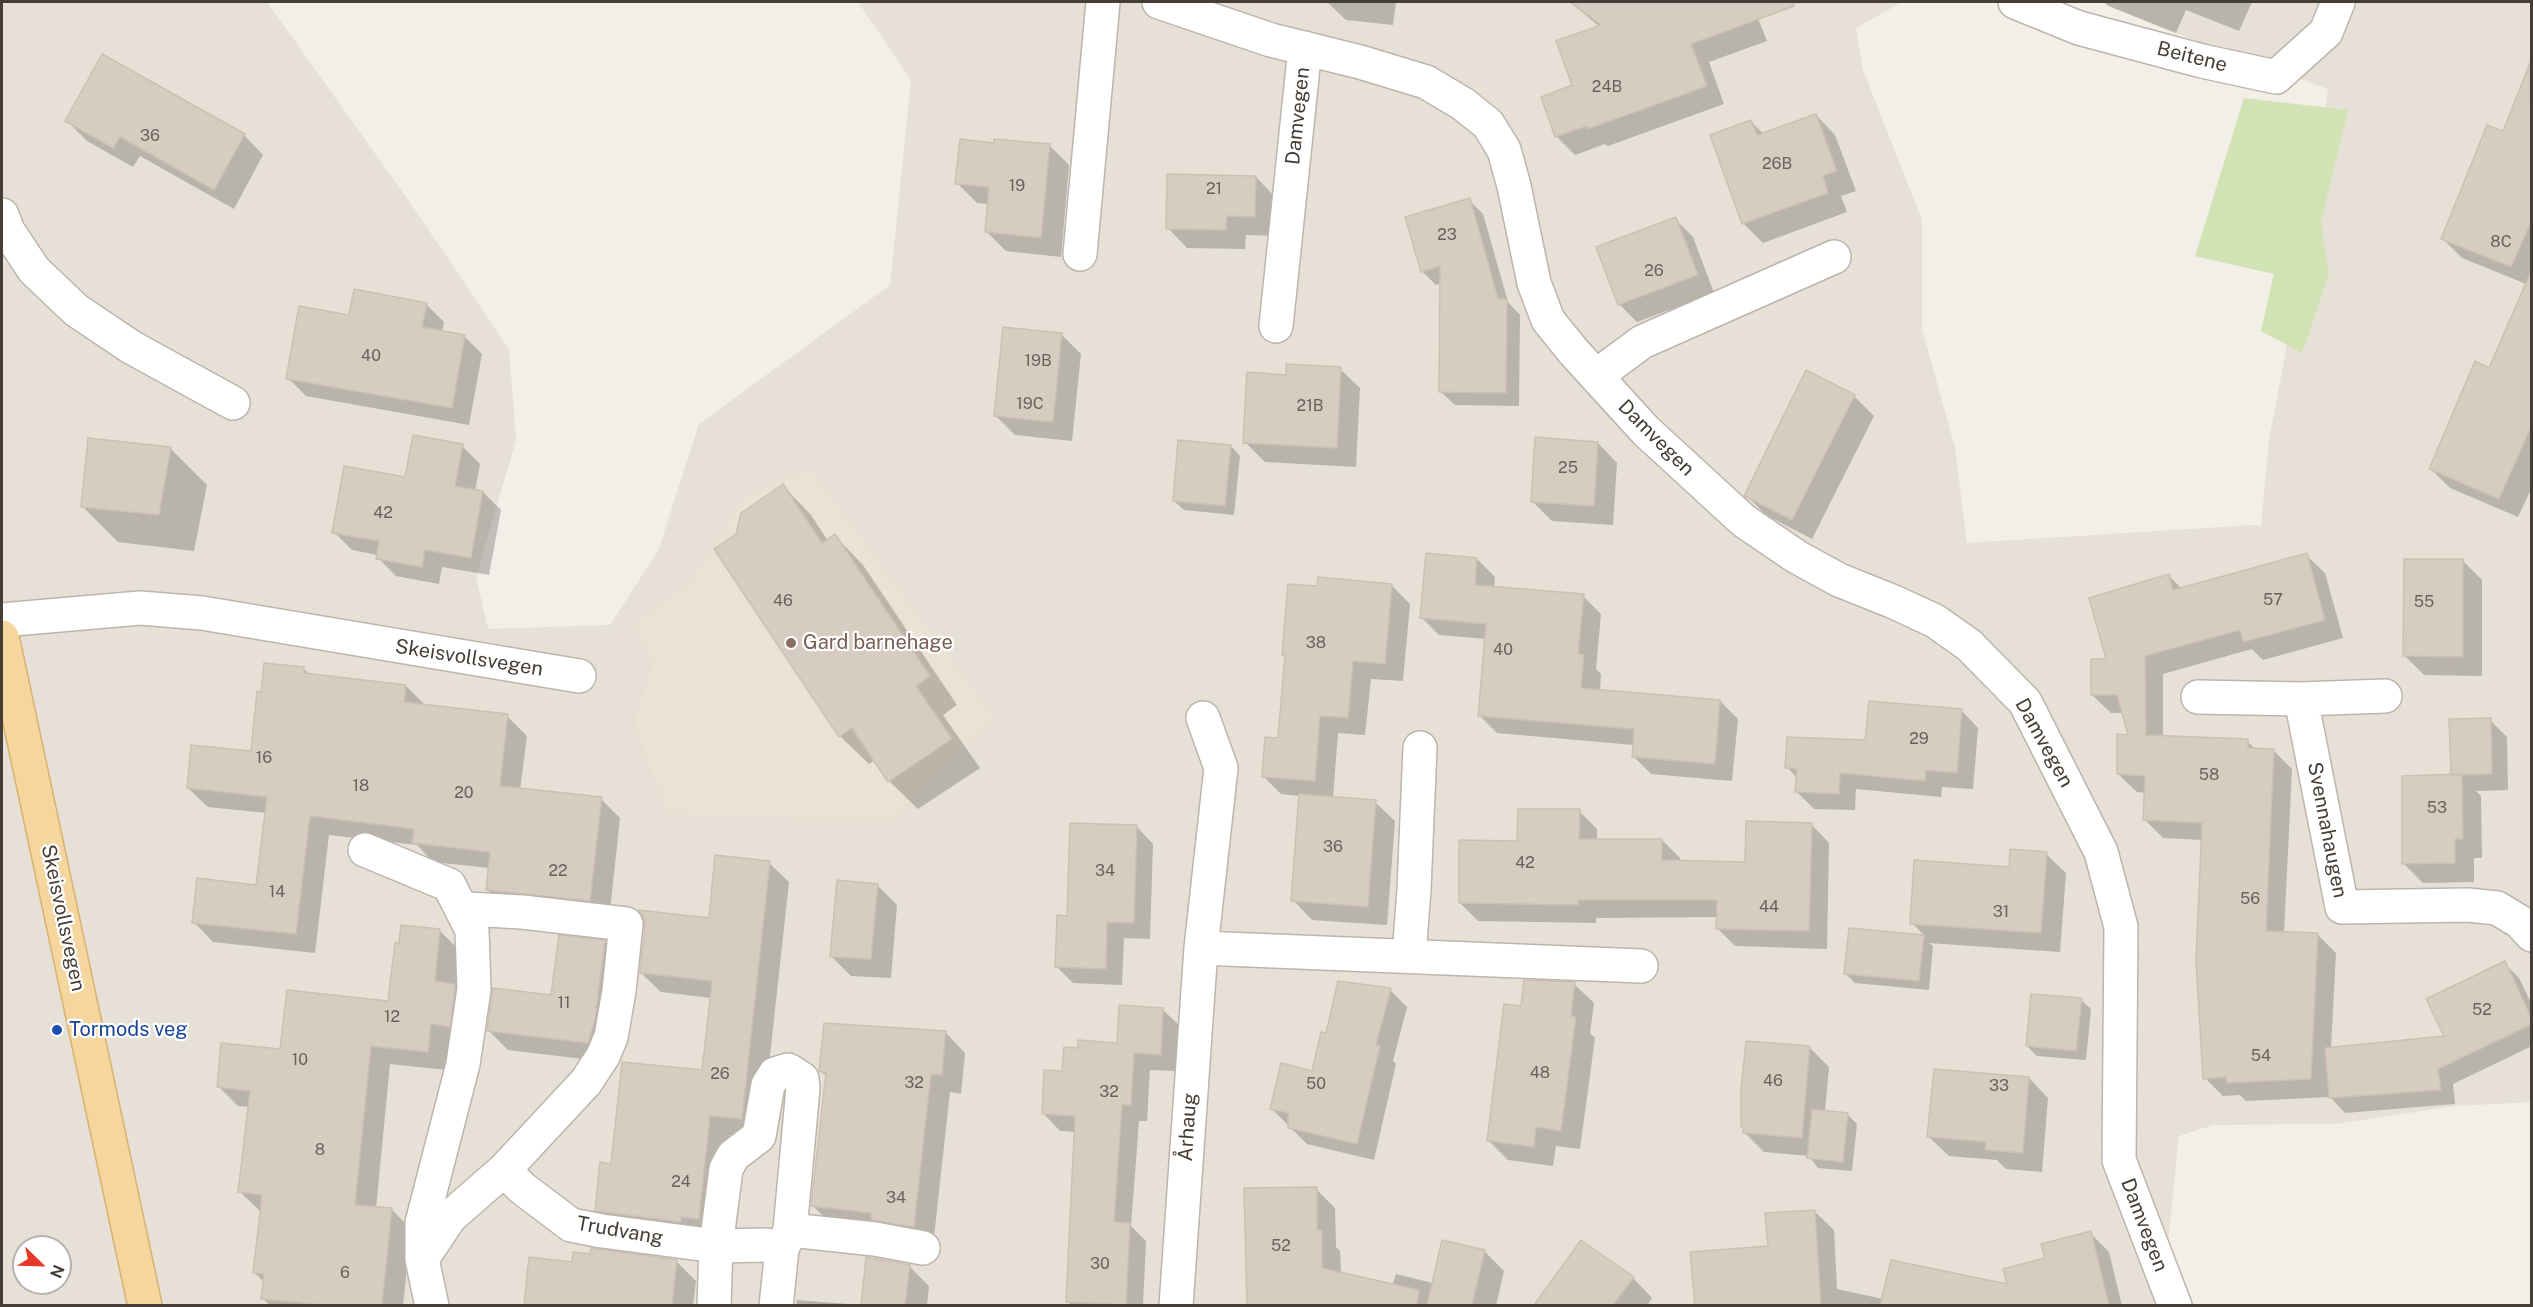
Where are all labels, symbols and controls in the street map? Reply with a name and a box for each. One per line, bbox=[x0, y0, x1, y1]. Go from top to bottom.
street label: Beitene bbox=[2154, 37, 2230, 77]
street label: Damvegen bbox=[1281, 66, 1315, 166]
house number: 24B bbox=[1592, 77, 1622, 97]
house number: 36 bbox=[140, 126, 160, 146]
house number: 26B bbox=[1762, 154, 1792, 174]
house number: 19 bbox=[1009, 176, 1025, 196]
house number: 21 bbox=[1206, 179, 1222, 199]
house number: 23 bbox=[1437, 225, 1457, 245]
house number: 8C bbox=[2490, 232, 2512, 252]
house number: 26 bbox=[1644, 261, 1664, 281]
house number: 40 bbox=[361, 346, 381, 366]
house number: 19B bbox=[1024, 351, 1052, 371]
house number: 19C bbox=[1016, 394, 1044, 414]
street label: Damvegen bbox=[1613, 395, 1699, 481]
house number: 21B bbox=[1297, 396, 1323, 416]
house number: 25 bbox=[1558, 458, 1578, 478]
house number: 42 bbox=[373, 503, 393, 523]
house number: 57 bbox=[2263, 590, 2283, 610]
house number: 46 bbox=[773, 591, 793, 611]
house number: 55 bbox=[2414, 592, 2434, 612]
place label: Gard barnehage bbox=[803, 631, 953, 655]
house number: 38 bbox=[1306, 633, 1326, 653]
street label: Skeisvollsvegen bbox=[393, 634, 545, 682]
marker: Gard barnehage bbox=[784, 636, 798, 650]
house number: 40 bbox=[1493, 640, 1513, 660]
street label: Damvegen bbox=[2010, 694, 2078, 792]
house number: 29 bbox=[1909, 729, 1929, 749]
house number: 16 bbox=[256, 748, 272, 768]
street label: Svennahaugen bbox=[2302, 760, 2352, 900]
house number: 58 bbox=[2199, 765, 2219, 785]
house number: 18 bbox=[353, 776, 369, 796]
house number: 20 bbox=[454, 783, 474, 803]
house number: 53 bbox=[2427, 798, 2447, 818]
house number: 36 bbox=[1323, 837, 1343, 857]
street label: Skeisvollsvegen bbox=[36, 842, 90, 994]
house number: 42 bbox=[1515, 853, 1535, 873]
house number: 22 bbox=[548, 861, 568, 881]
house number: 34 bbox=[1095, 861, 1115, 881]
house number: 14 bbox=[269, 882, 285, 902]
house number: 56 bbox=[2240, 889, 2260, 909]
house number: 44 bbox=[1759, 897, 1779, 917]
house number: 31 bbox=[1993, 902, 2009, 922]
house number: 11 bbox=[557, 993, 571, 1013]
house number: 52 bbox=[2472, 1000, 2492, 1020]
house number: 12 bbox=[384, 1007, 400, 1027]
place label: Tormods veg bbox=[69, 1018, 188, 1042]
marker: Tormods veg bbox=[50, 1023, 64, 1037]
house number: 54 bbox=[2251, 1046, 2271, 1066]
house number: 10 bbox=[292, 1050, 308, 1070]
house number: 48 bbox=[1530, 1063, 1550, 1083]
house number: 26 bbox=[710, 1064, 730, 1084]
house number: 46 bbox=[1763, 1071, 1783, 1091]
house number: 32 bbox=[904, 1073, 924, 1093]
house number: 50 bbox=[1306, 1074, 1326, 1094]
house number: 33 bbox=[1989, 1076, 2009, 1096]
house number: 32 bbox=[1099, 1082, 1119, 1102]
street label: Århaug bbox=[1174, 1092, 1202, 1162]
house number: 8 bbox=[315, 1140, 325, 1160]
house number: 24 bbox=[671, 1172, 691, 1192]
street label: Damvegen bbox=[2115, 1175, 2173, 1275]
house number: 34 bbox=[886, 1188, 906, 1208]
street label: Trudvang bbox=[575, 1212, 665, 1250]
north arrow bbox=[12, 1235, 72, 1295]
house number: 52 bbox=[1271, 1236, 1291, 1256]
house number: 30 bbox=[1090, 1254, 1110, 1274]
text: N bbox=[46, 1262, 68, 1281]
house number: 6 bbox=[340, 1263, 350, 1283]

